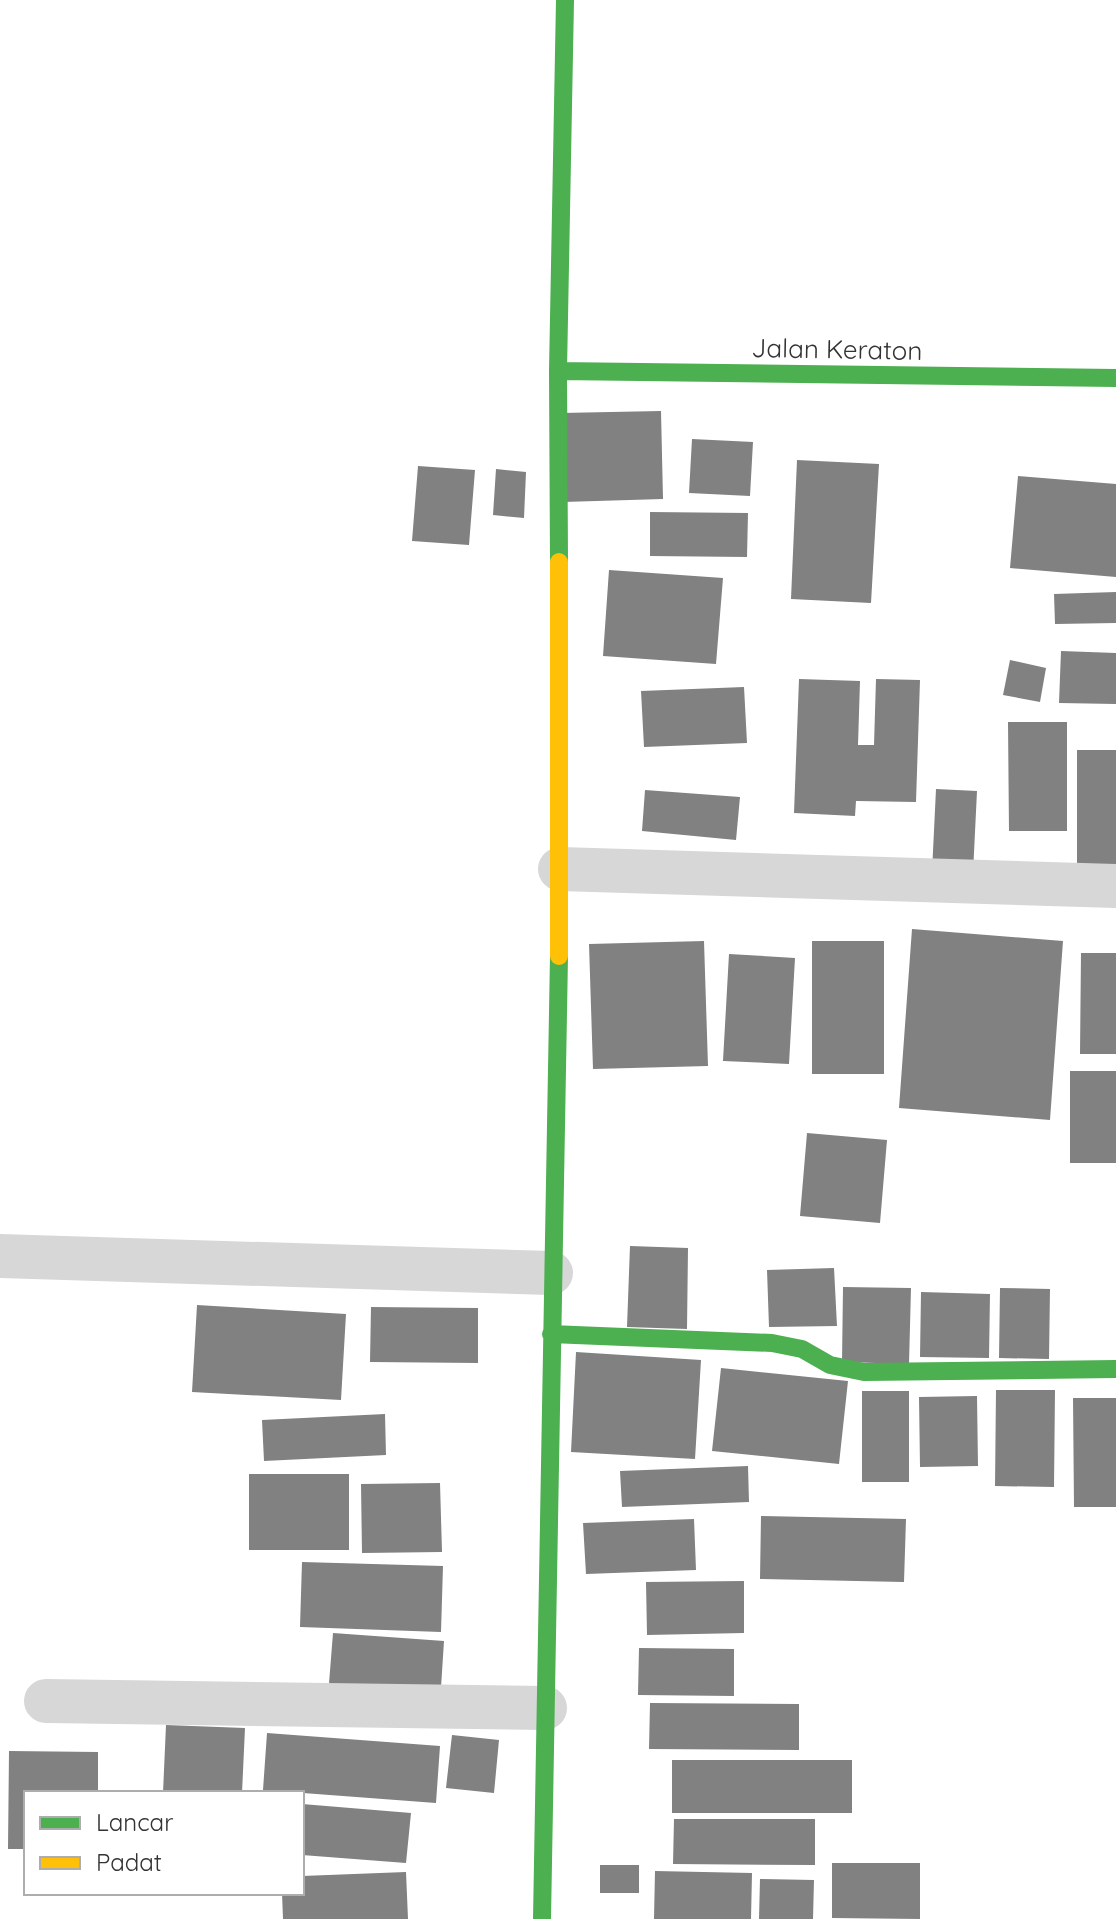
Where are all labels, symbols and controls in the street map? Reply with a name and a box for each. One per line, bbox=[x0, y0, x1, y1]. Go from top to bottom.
street label: Jalan Keraton bbox=[751, 331, 923, 367]
legend bbox=[24, 1791, 304, 1895]
text: Lancar bbox=[96, 1807, 173, 1837]
text: Padat bbox=[96, 1847, 162, 1877]

